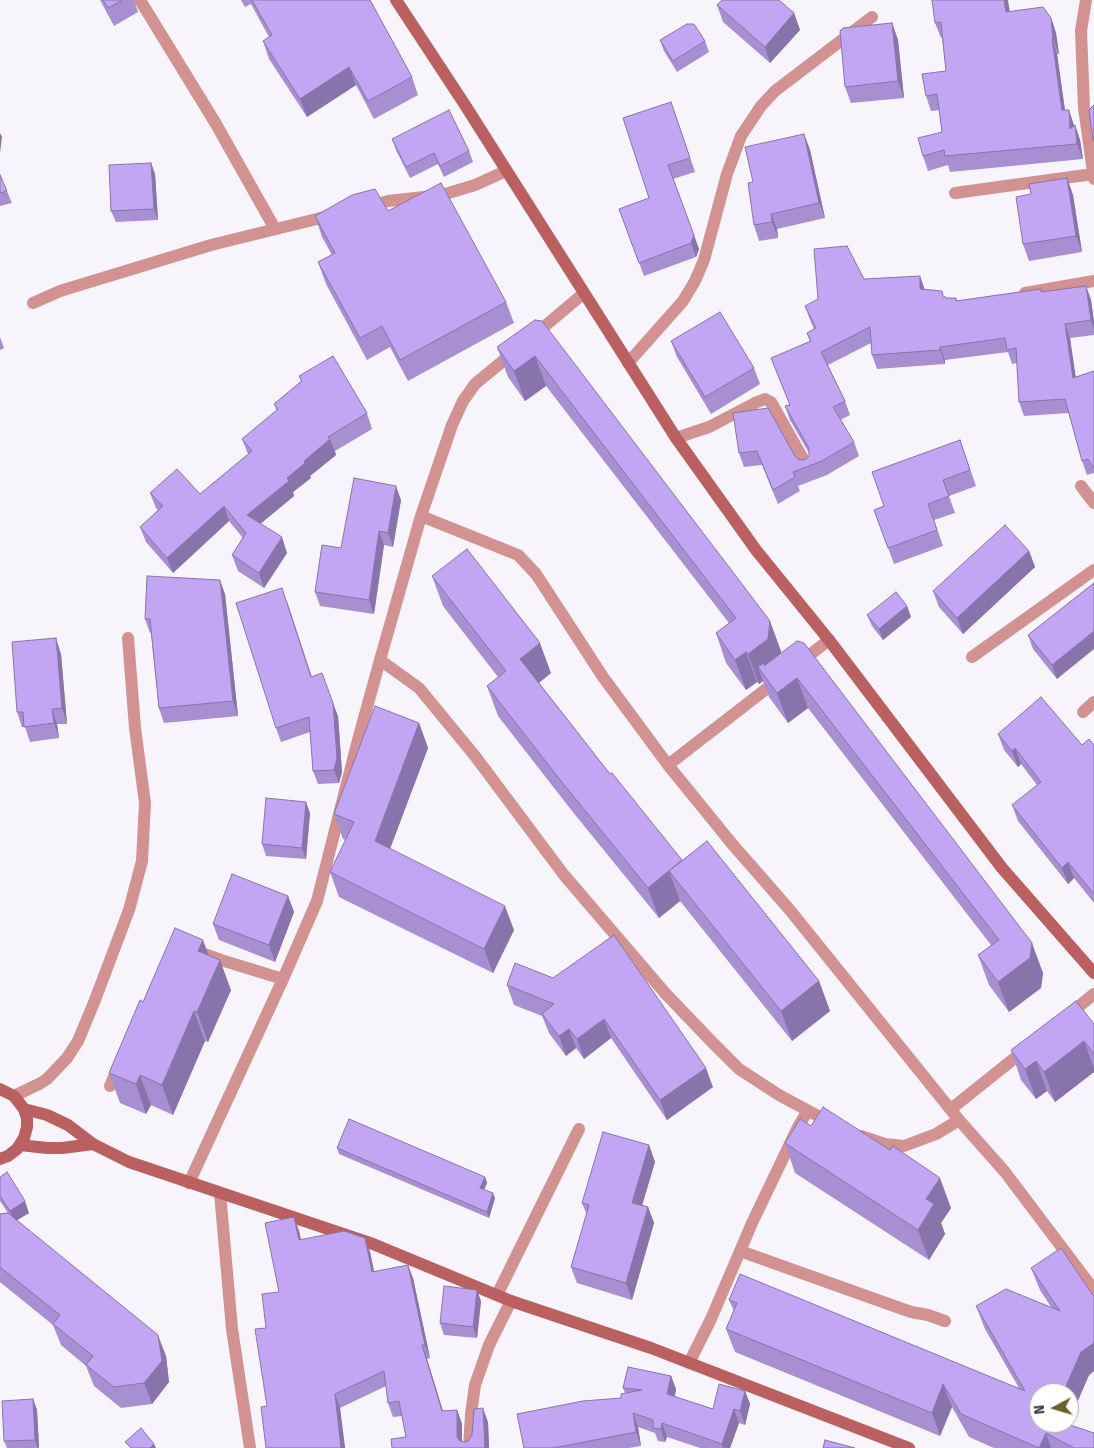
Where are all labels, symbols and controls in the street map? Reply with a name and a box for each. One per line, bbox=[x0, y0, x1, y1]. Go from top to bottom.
north arrow bbox=[1029, 1383, 1079, 1433]
text: N bbox=[1031, 1404, 1049, 1415]

